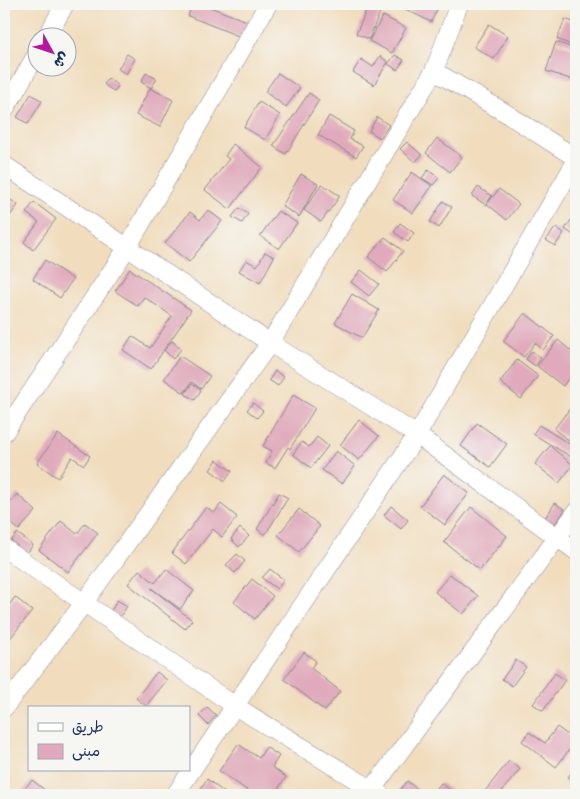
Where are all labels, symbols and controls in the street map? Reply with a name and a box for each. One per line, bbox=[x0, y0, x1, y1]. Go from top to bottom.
north arrow bbox=[28, 28, 78, 78]
text: ش bbox=[50, 49, 75, 73]
legend bbox=[28, 706, 190, 772]
text: طريق bbox=[72, 716, 104, 737]
text: مبنى bbox=[72, 740, 100, 761]

